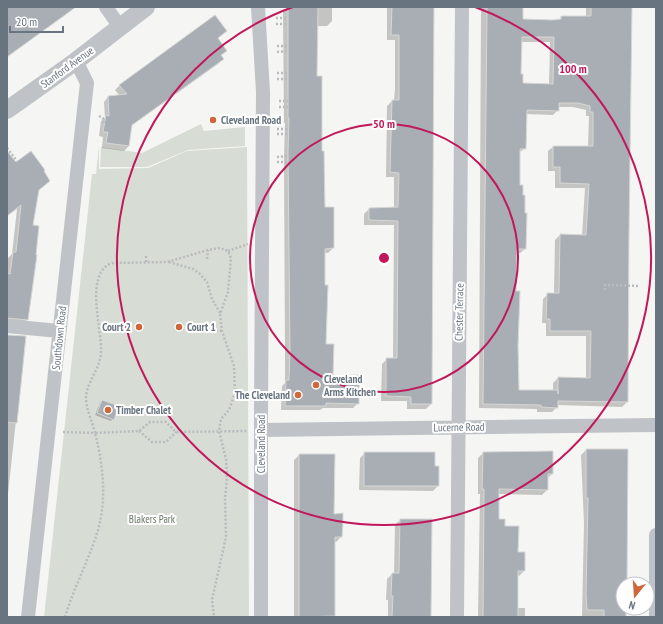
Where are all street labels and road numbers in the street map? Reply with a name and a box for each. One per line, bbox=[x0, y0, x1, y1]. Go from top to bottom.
street label: Stanford Avenue bbox=[38, 43, 97, 91]
street label: Chester Terrace bbox=[451, 283, 467, 341]
street label: Southdown Road bbox=[49, 305, 69, 371]
street label: Cleveland Road bbox=[254, 415, 268, 473]
street label: Lucerne Road bbox=[433, 420, 485, 434]

